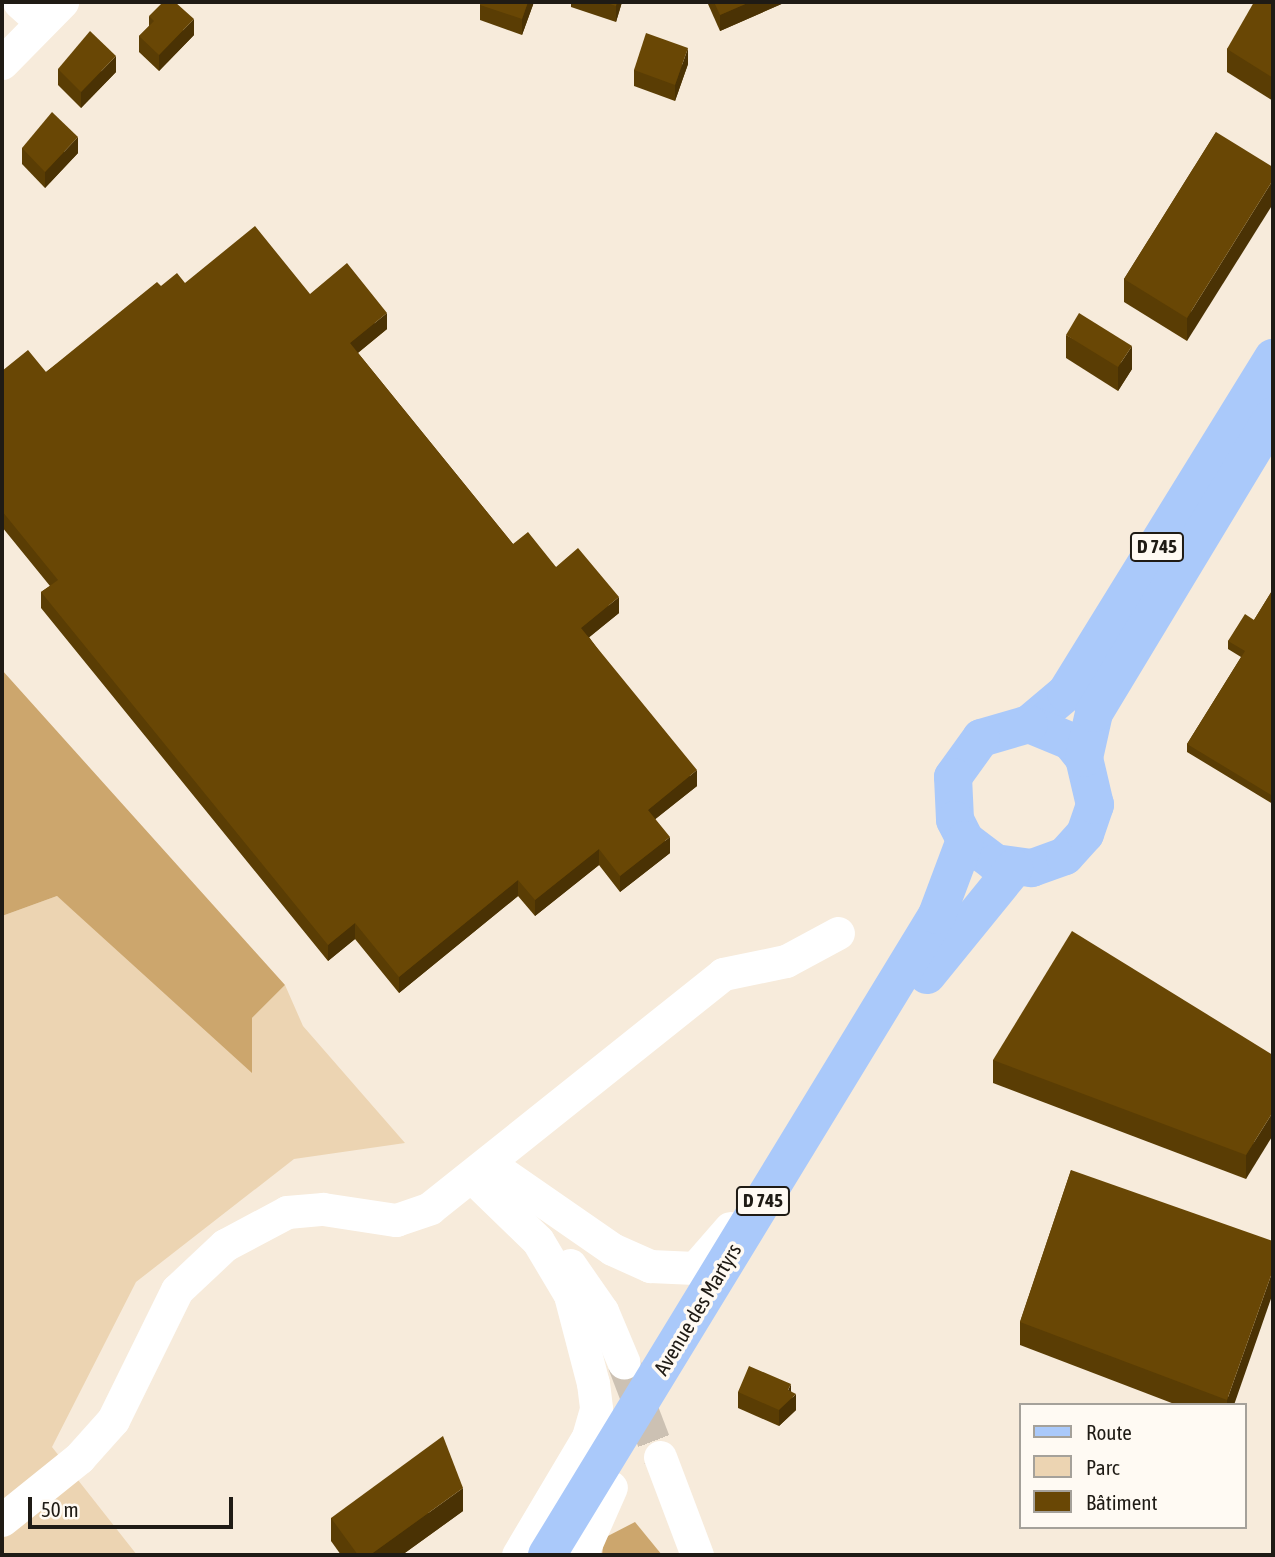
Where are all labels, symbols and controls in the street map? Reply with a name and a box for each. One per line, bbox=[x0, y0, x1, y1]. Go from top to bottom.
road number: D 745 bbox=[1129, 532, 1185, 562]
road number: D 745 bbox=[735, 1186, 791, 1217]
street label: Avenue des Martyrs bbox=[648, 1239, 746, 1379]
legend bbox=[1020, 1403, 1247, 1529]
text: Route bbox=[1086, 1420, 1132, 1444]
text: Parc bbox=[1086, 1455, 1120, 1479]
scale bar bbox=[32, 1484, 236, 1528]
text: Bâtiment bbox=[1086, 1490, 1157, 1514]
text: 50 m bbox=[41, 1497, 79, 1521]

